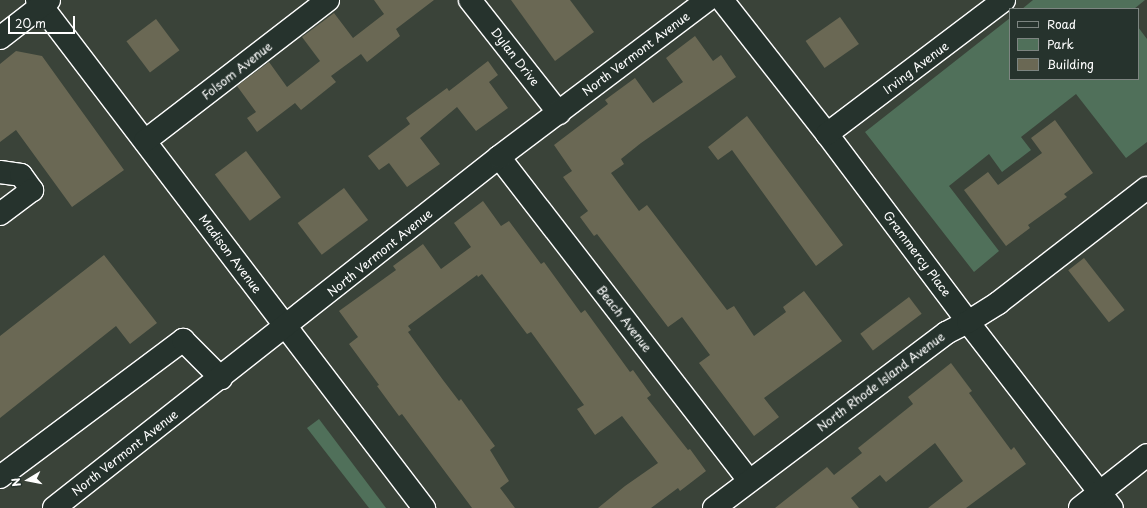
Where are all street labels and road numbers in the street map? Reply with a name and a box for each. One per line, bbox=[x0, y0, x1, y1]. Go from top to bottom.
street label: North Vermont Avenue bbox=[579, 9, 693, 99]
street label: Dylan Drive bbox=[488, 25, 542, 89]
street label: Irving Avenue bbox=[881, 39, 951, 97]
street label: Folsom Avenue bbox=[200, 40, 274, 102]
street label: North Vermont Avenue bbox=[324, 206, 436, 300]
street label: Grammercy Place bbox=[880, 208, 954, 300]
street label: Madison Avenue bbox=[196, 212, 264, 296]
street label: Beach Avenue bbox=[594, 283, 654, 355]
street label: North Rhode Island Avenue bbox=[815, 329, 947, 435]
street label: North Vermont Avenue bbox=[69, 407, 181, 499]

